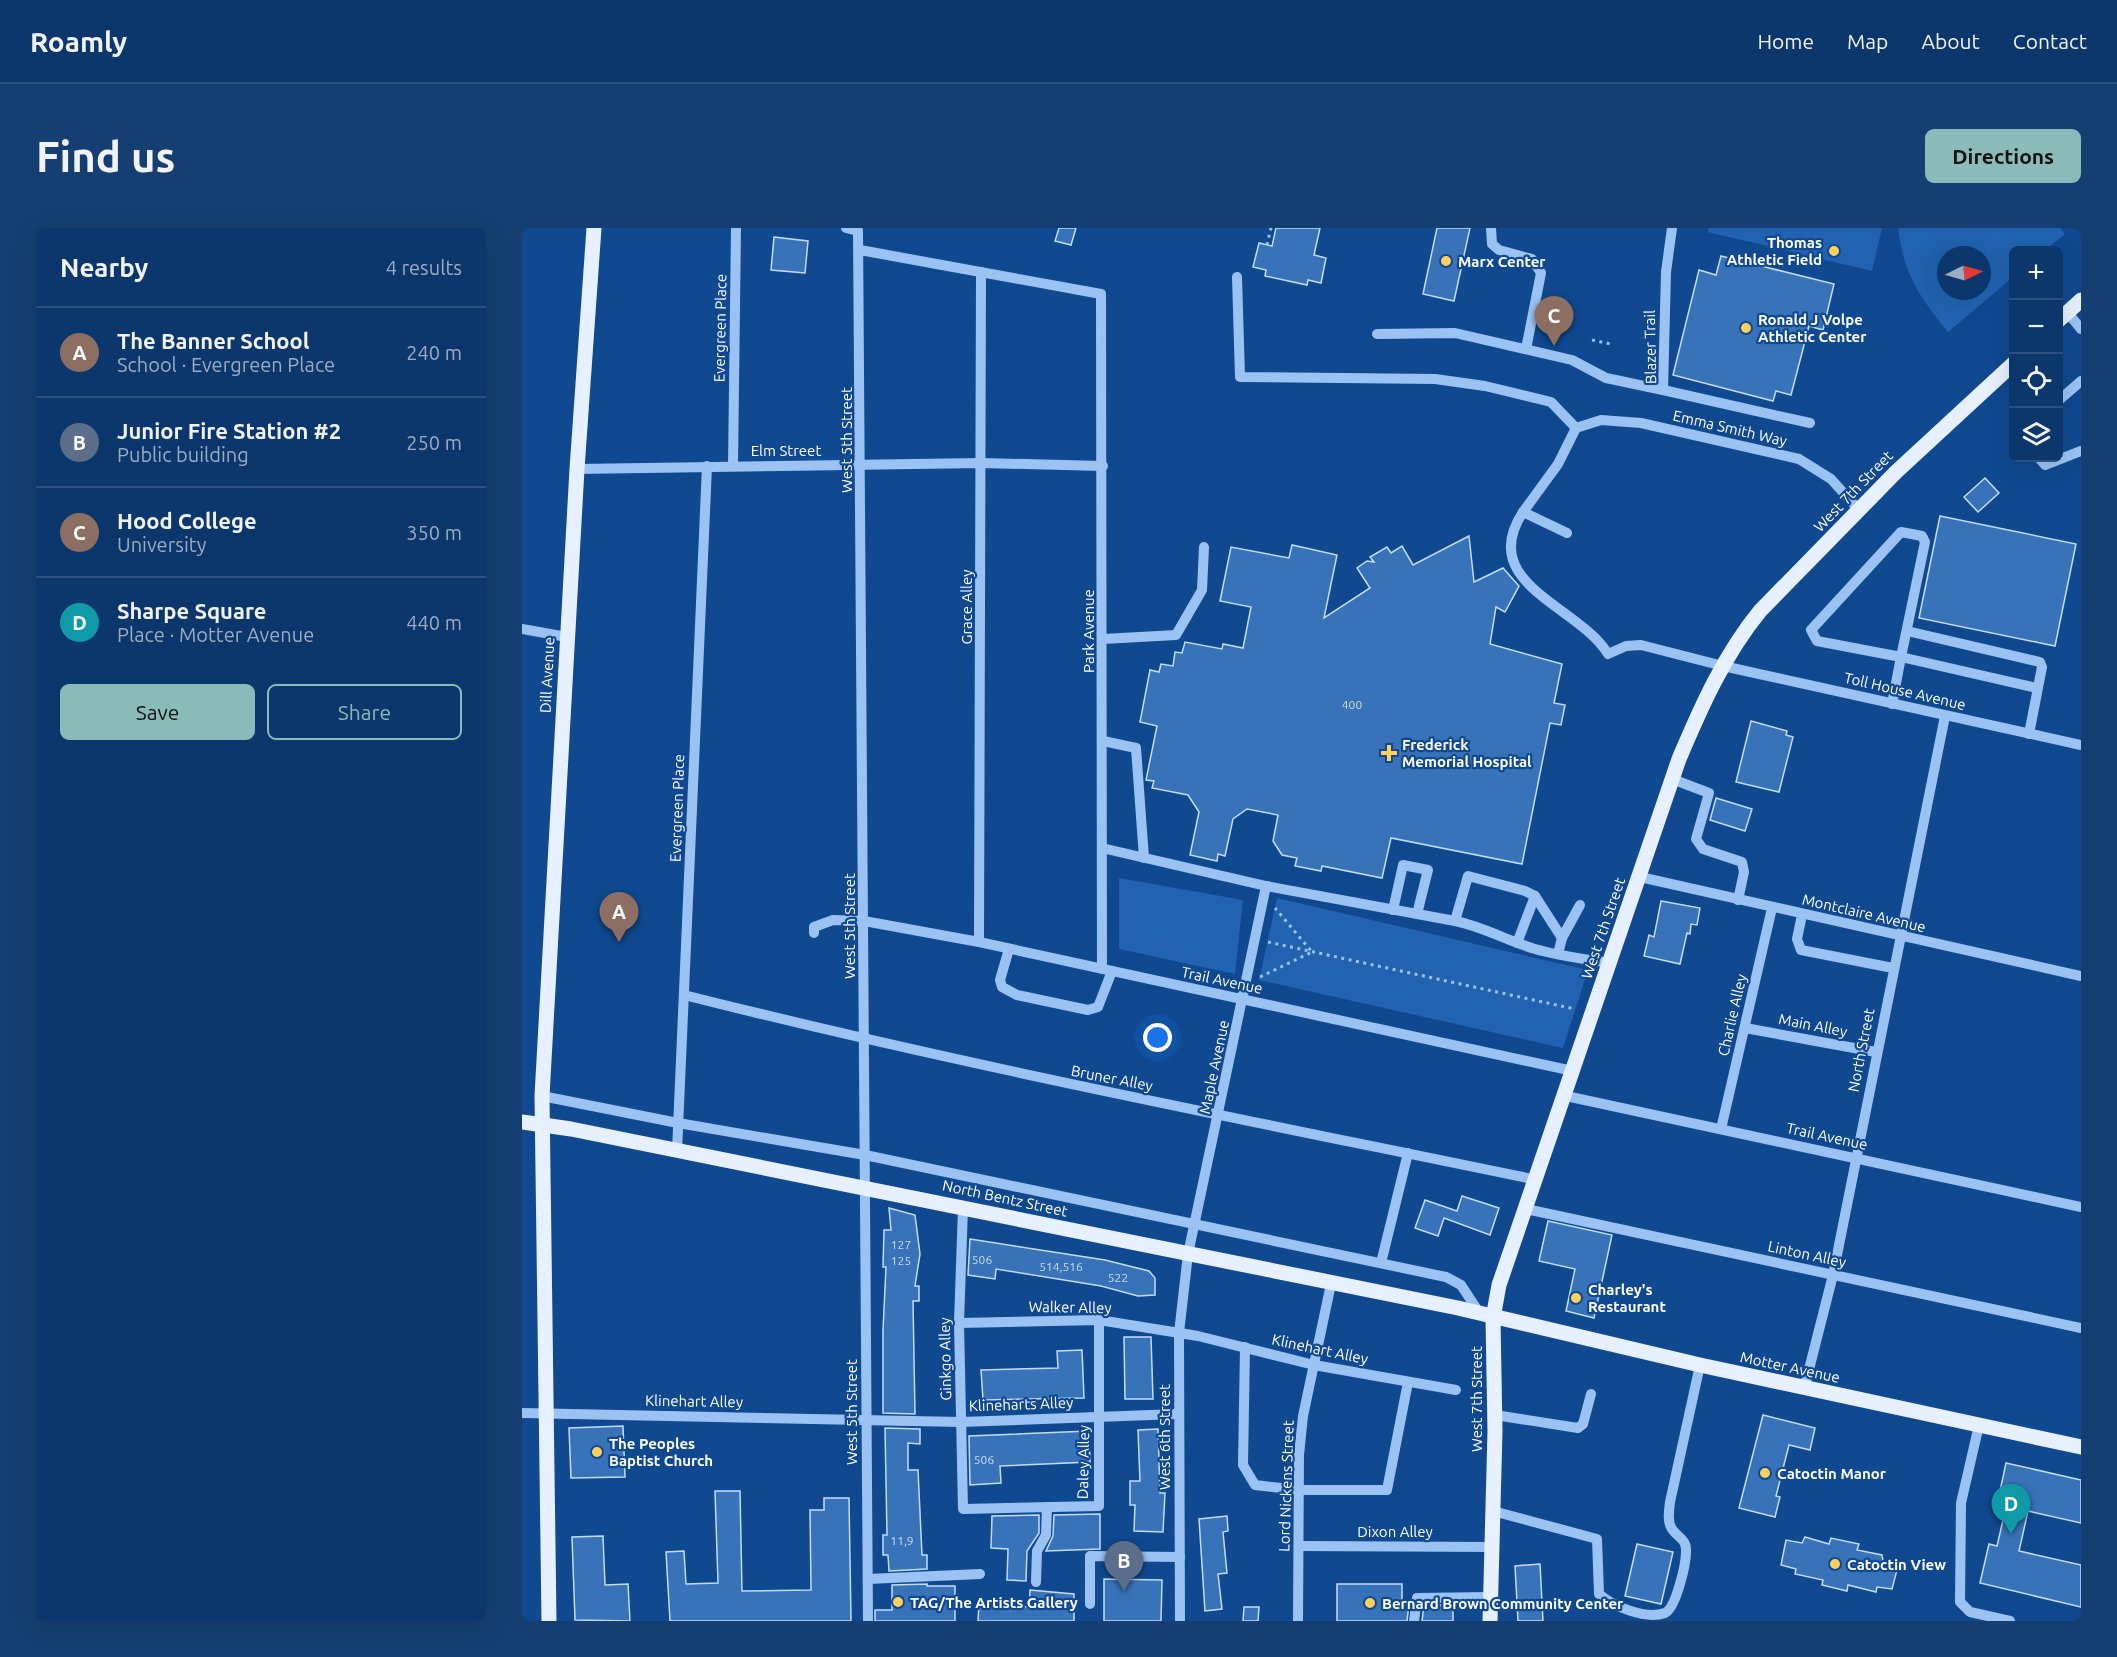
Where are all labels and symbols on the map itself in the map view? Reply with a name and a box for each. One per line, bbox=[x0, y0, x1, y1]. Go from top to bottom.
place label: Thomas Athletic Field bbox=[1727, 234, 1822, 268]
marker: Thomas Athletic Field bbox=[1827, 244, 1841, 258]
north arrow bbox=[1937, 246, 1991, 300]
place label: Marx Center bbox=[1458, 253, 1546, 270]
marker: Marx Center bbox=[1439, 254, 1453, 268]
street label: Evergreen Place bbox=[711, 274, 729, 382]
pin: C bbox=[1534, 296, 1574, 346]
street label: Blazer Trail bbox=[1641, 310, 1659, 384]
place label: Ronald J Volpe Athletic Center bbox=[1758, 311, 1867, 345]
marker: Ronald J Volpe Athletic Center bbox=[1739, 321, 1753, 335]
street label: West 5th Street bbox=[838, 387, 855, 493]
street label: Emma Smith Way bbox=[1671, 407, 1789, 449]
street label: Elm Street bbox=[751, 442, 821, 459]
street label: West 7th Street bbox=[1810, 447, 1896, 535]
street label: Grace Alley bbox=[958, 569, 975, 645]
street label: Park Avenue bbox=[1080, 589, 1097, 673]
street label: Dill Avenue bbox=[537, 637, 557, 713]
street label: Toll House Avenue bbox=[1843, 669, 1967, 713]
house number: 400 bbox=[1342, 698, 1362, 711]
place label: Frederick Memorial Hospital bbox=[1402, 736, 1532, 770]
marker: Frederick Memorial Hospital bbox=[1380, 744, 1398, 762]
street label: Evergreen Place bbox=[667, 754, 687, 862]
street label: West 5th Street bbox=[841, 873, 858, 979]
street label: West 7th Street bbox=[1578, 875, 1628, 981]
street label: Montclaire Avenue bbox=[1800, 890, 1928, 936]
pin: A bbox=[600, 892, 638, 942]
street label: Trail Avenue bbox=[1180, 963, 1264, 997]
street label: Charlie Alley bbox=[1714, 972, 1750, 1058]
street label: North Street bbox=[1845, 1007, 1877, 1093]
street label: Main Alley bbox=[1777, 1010, 1849, 1040]
street label: Maple Avenue bbox=[1196, 1018, 1232, 1116]
your location bbox=[1143, 1023, 1172, 1052]
street label: Bruner Alley bbox=[1070, 1062, 1154, 1094]
street label: Trail Avenue bbox=[1785, 1119, 1869, 1153]
street label: North Bentz Street bbox=[941, 1176, 1069, 1220]
street label: Linton Alley bbox=[1766, 1237, 1848, 1271]
house number: 127 bbox=[891, 1238, 911, 1251]
house number: 506 bbox=[972, 1253, 992, 1266]
house number: 125 bbox=[891, 1254, 911, 1267]
house number: 514,516 bbox=[1039, 1260, 1083, 1273]
house number: 522 bbox=[1108, 1271, 1128, 1284]
place label: Charley's Restaurant bbox=[1588, 1281, 1666, 1315]
marker: Charley's Restaurant bbox=[1569, 1291, 1583, 1305]
street label: Walker Alley bbox=[1028, 1298, 1112, 1316]
street label: Ginkgo Alley bbox=[936, 1317, 954, 1401]
street label: Klinehart Alley bbox=[1270, 1331, 1370, 1367]
street label: West 7th Street bbox=[1468, 1346, 1485, 1452]
street label: Motter Avenue bbox=[1739, 1348, 1841, 1386]
street label: West 5th Street bbox=[843, 1359, 860, 1465]
street label: West 6th Street bbox=[1156, 1384, 1173, 1490]
street label: Klinehart Alley bbox=[645, 1392, 743, 1410]
street label: Klineharts Alley bbox=[968, 1394, 1074, 1414]
street label: Lord Nickens Street bbox=[1275, 1420, 1297, 1552]
street label: Daley Alley bbox=[1074, 1425, 1092, 1499]
place label: The Peoples Baptist Church bbox=[609, 1435, 713, 1469]
marker: The Peoples Baptist Church bbox=[590, 1445, 604, 1459]
house number: 506 bbox=[974, 1453, 994, 1466]
place label: Catoctin Manor bbox=[1777, 1465, 1887, 1482]
marker: Catoctin Manor bbox=[1758, 1466, 1772, 1480]
pin: D bbox=[1992, 1484, 2030, 1534]
street label: Dixon Alley bbox=[1357, 1523, 1433, 1540]
house number: 11,9 bbox=[890, 1534, 914, 1547]
pin: B bbox=[1104, 1542, 1144, 1591]
place label: Catoctin View bbox=[1847, 1556, 1946, 1573]
marker: Catoctin View bbox=[1828, 1557, 1842, 1571]
place label: TAG/The Artists Gallery bbox=[910, 1594, 1078, 1611]
marker: TAG/The Artists Gallery bbox=[891, 1595, 905, 1609]
place label: Bernard Brown Community Center bbox=[1382, 1595, 1624, 1612]
marker: Bernard Brown Community Center bbox=[1363, 1596, 1377, 1610]

